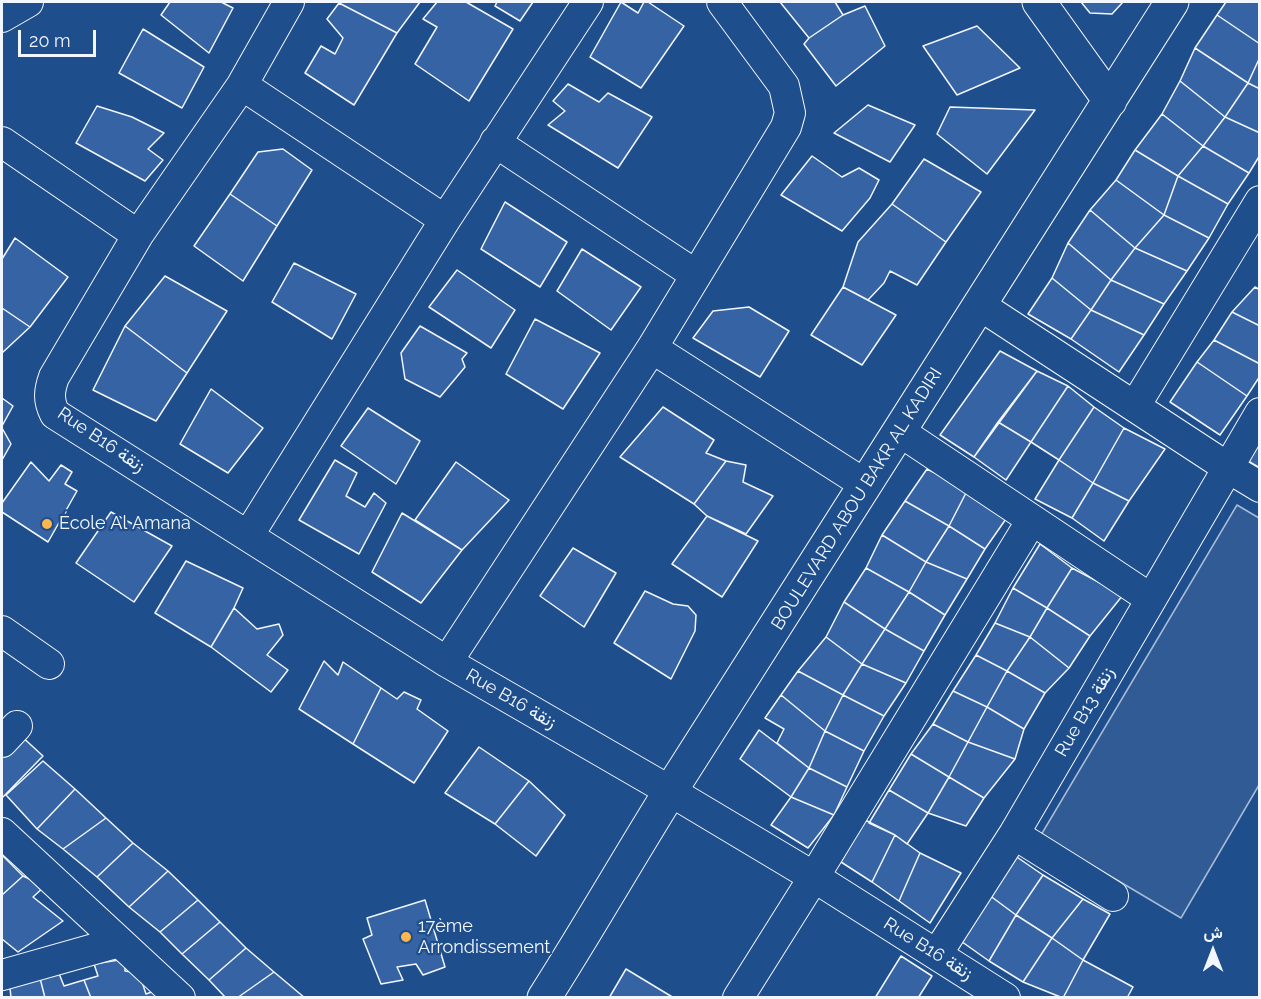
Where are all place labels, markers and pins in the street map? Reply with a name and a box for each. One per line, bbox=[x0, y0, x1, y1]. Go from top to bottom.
place label: École Al Amana bbox=[59, 513, 191, 535]
marker: École Al Amana bbox=[40, 517, 54, 531]
place label: 17ème Arrondissement bbox=[418, 916, 550, 958]
marker: 17ème Arrondissement bbox=[399, 930, 413, 944]

